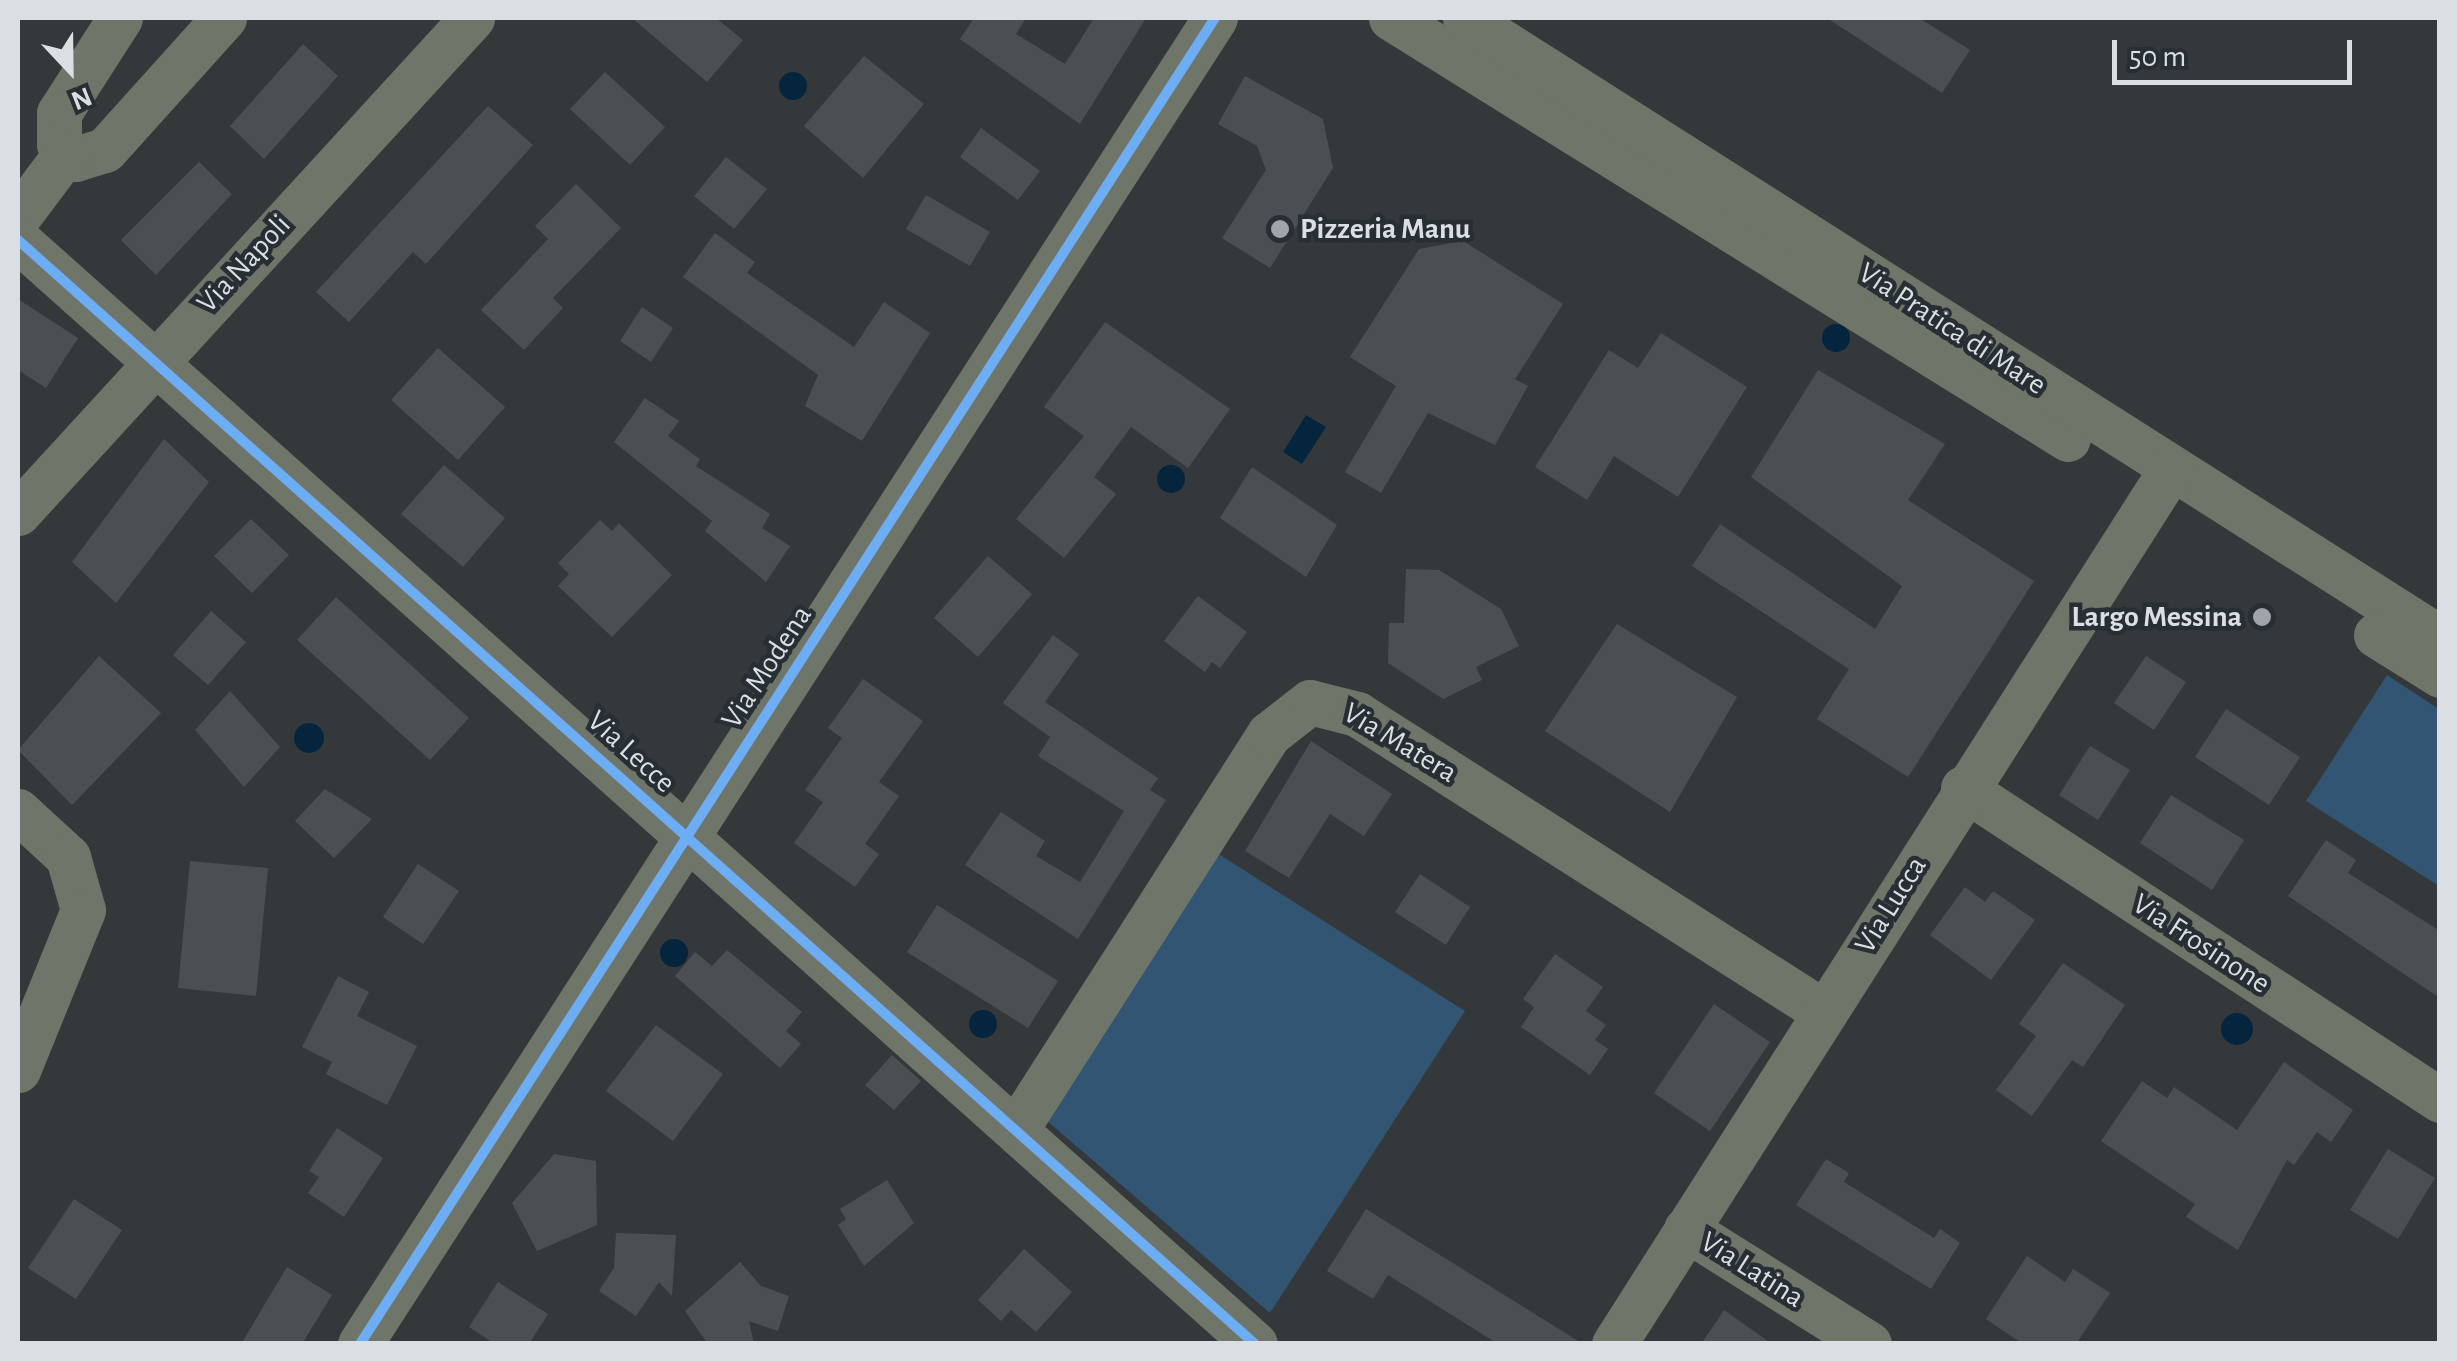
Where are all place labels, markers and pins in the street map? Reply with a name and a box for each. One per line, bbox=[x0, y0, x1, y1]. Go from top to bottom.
place label: Pizzeria Manu bbox=[1300, 211, 1470, 247]
marker: Pizzeria Manu bbox=[1269, 218, 1291, 240]
place label: Largo Messina bbox=[2071, 599, 2242, 635]
marker: Largo Messina bbox=[2251, 606, 2273, 628]

